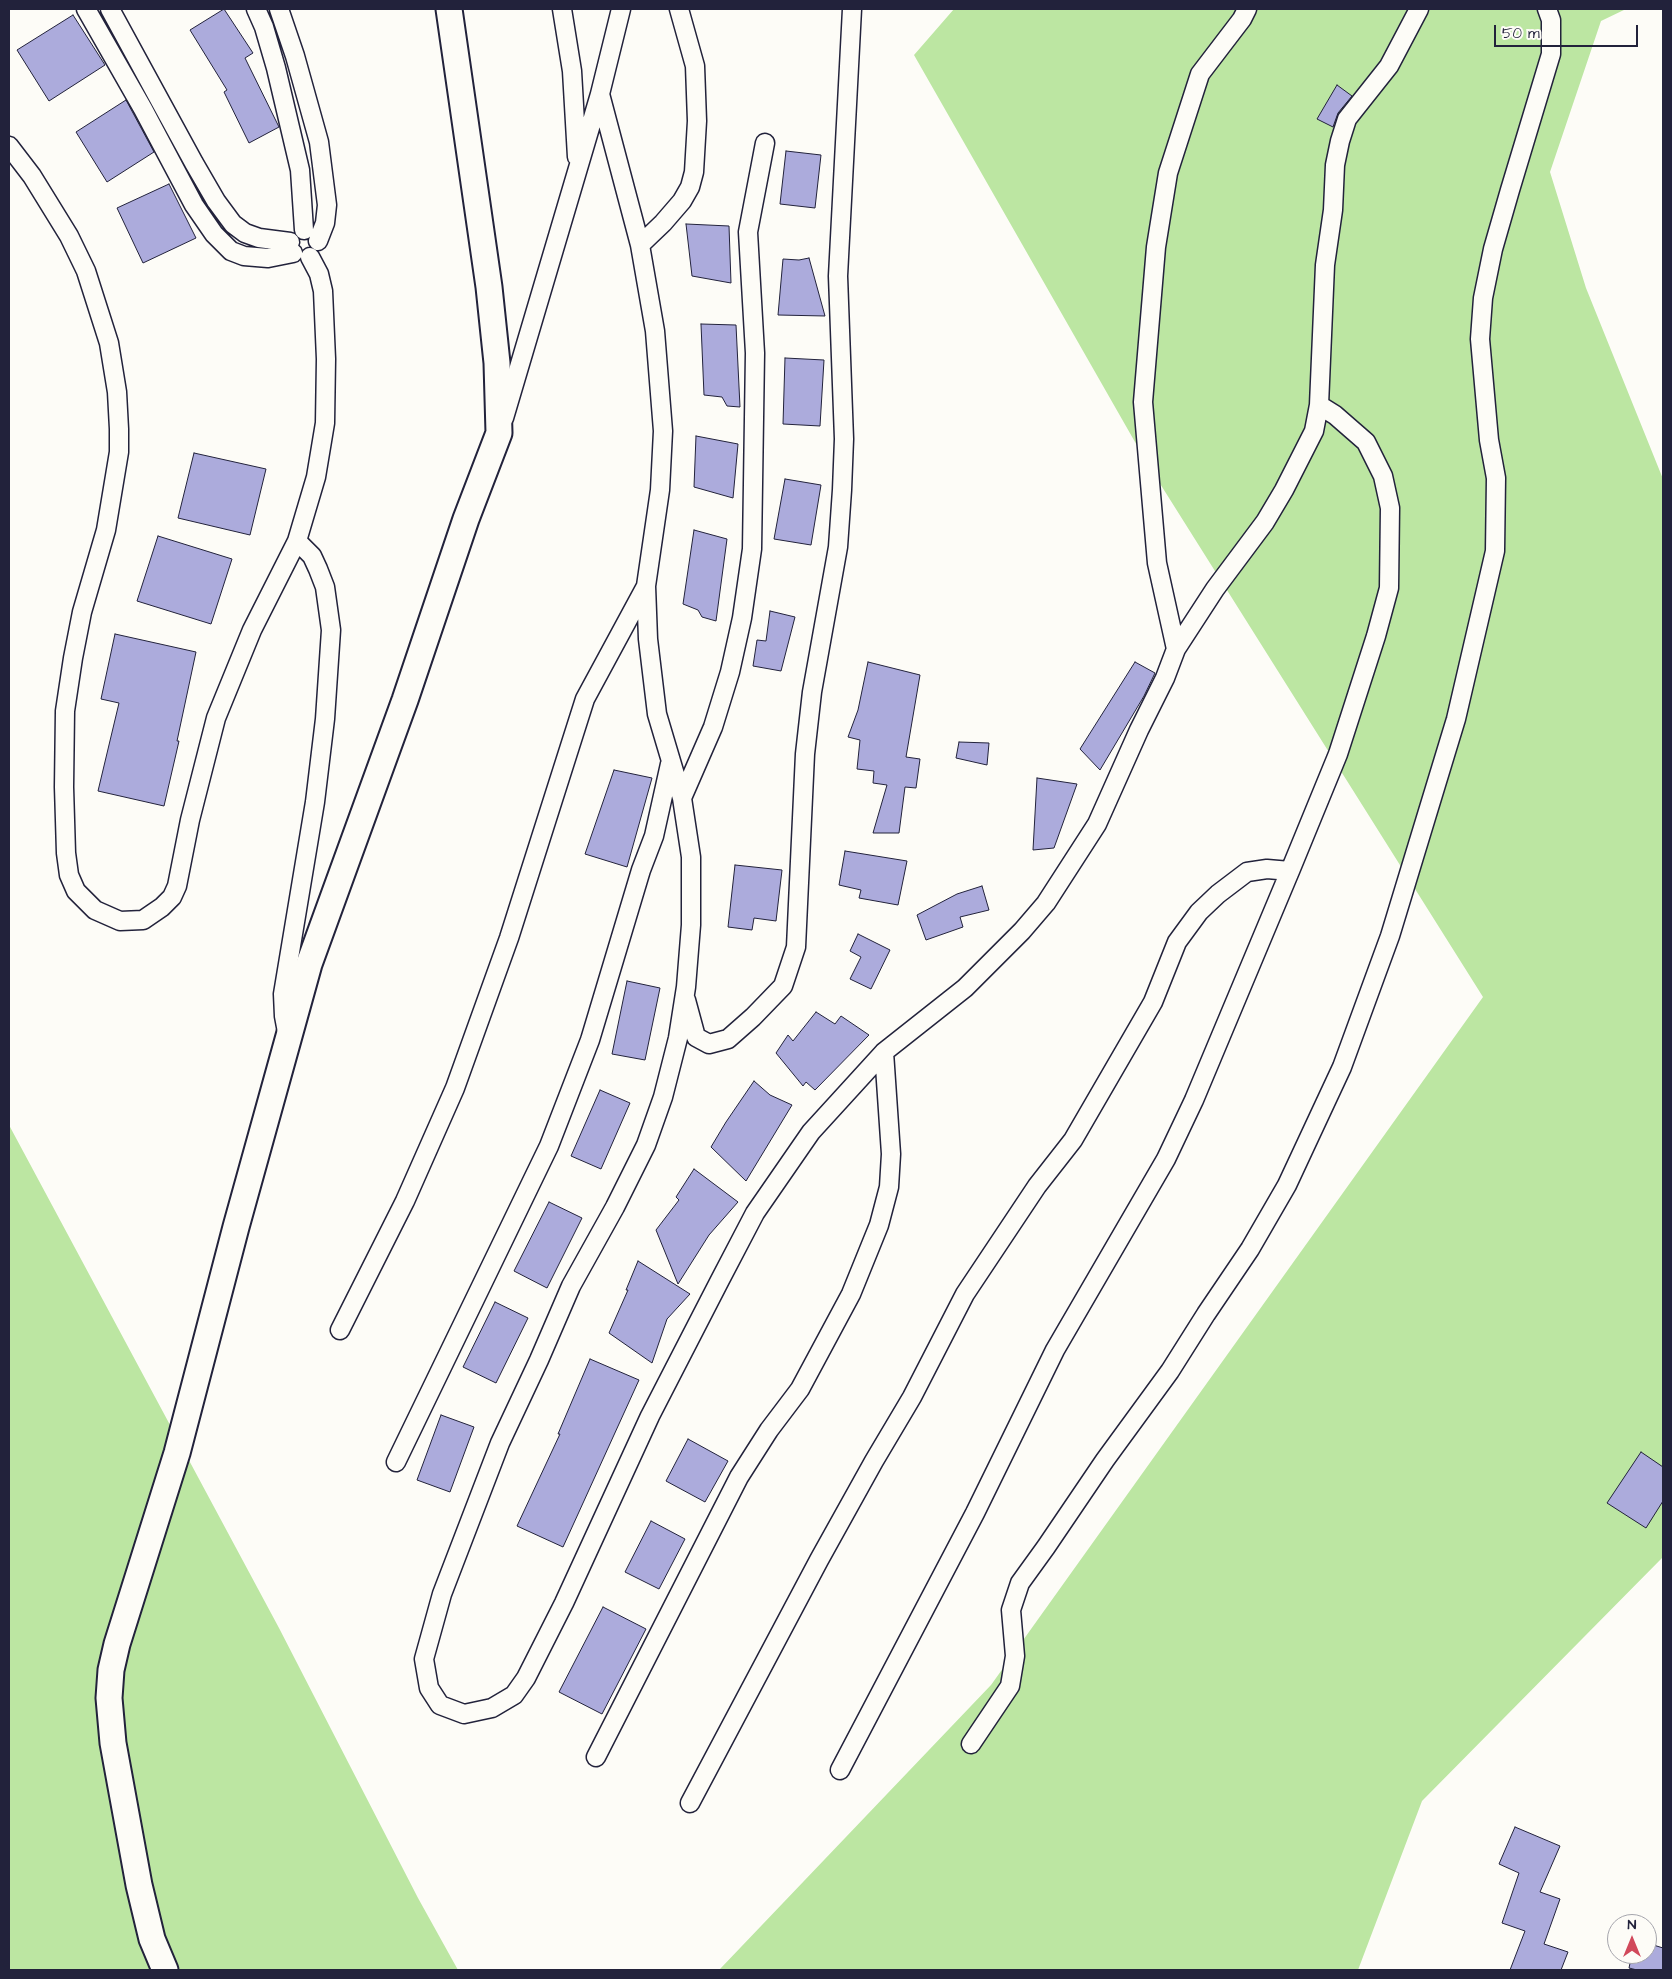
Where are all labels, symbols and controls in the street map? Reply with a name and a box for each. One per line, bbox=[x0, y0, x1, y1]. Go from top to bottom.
scale bar bbox=[1497, 15, 1641, 47]
text: 50 m bbox=[1502, 23, 1540, 44]
north arrow bbox=[1607, 1914, 1657, 1964]
text: N bbox=[1628, 1915, 1636, 1935]

